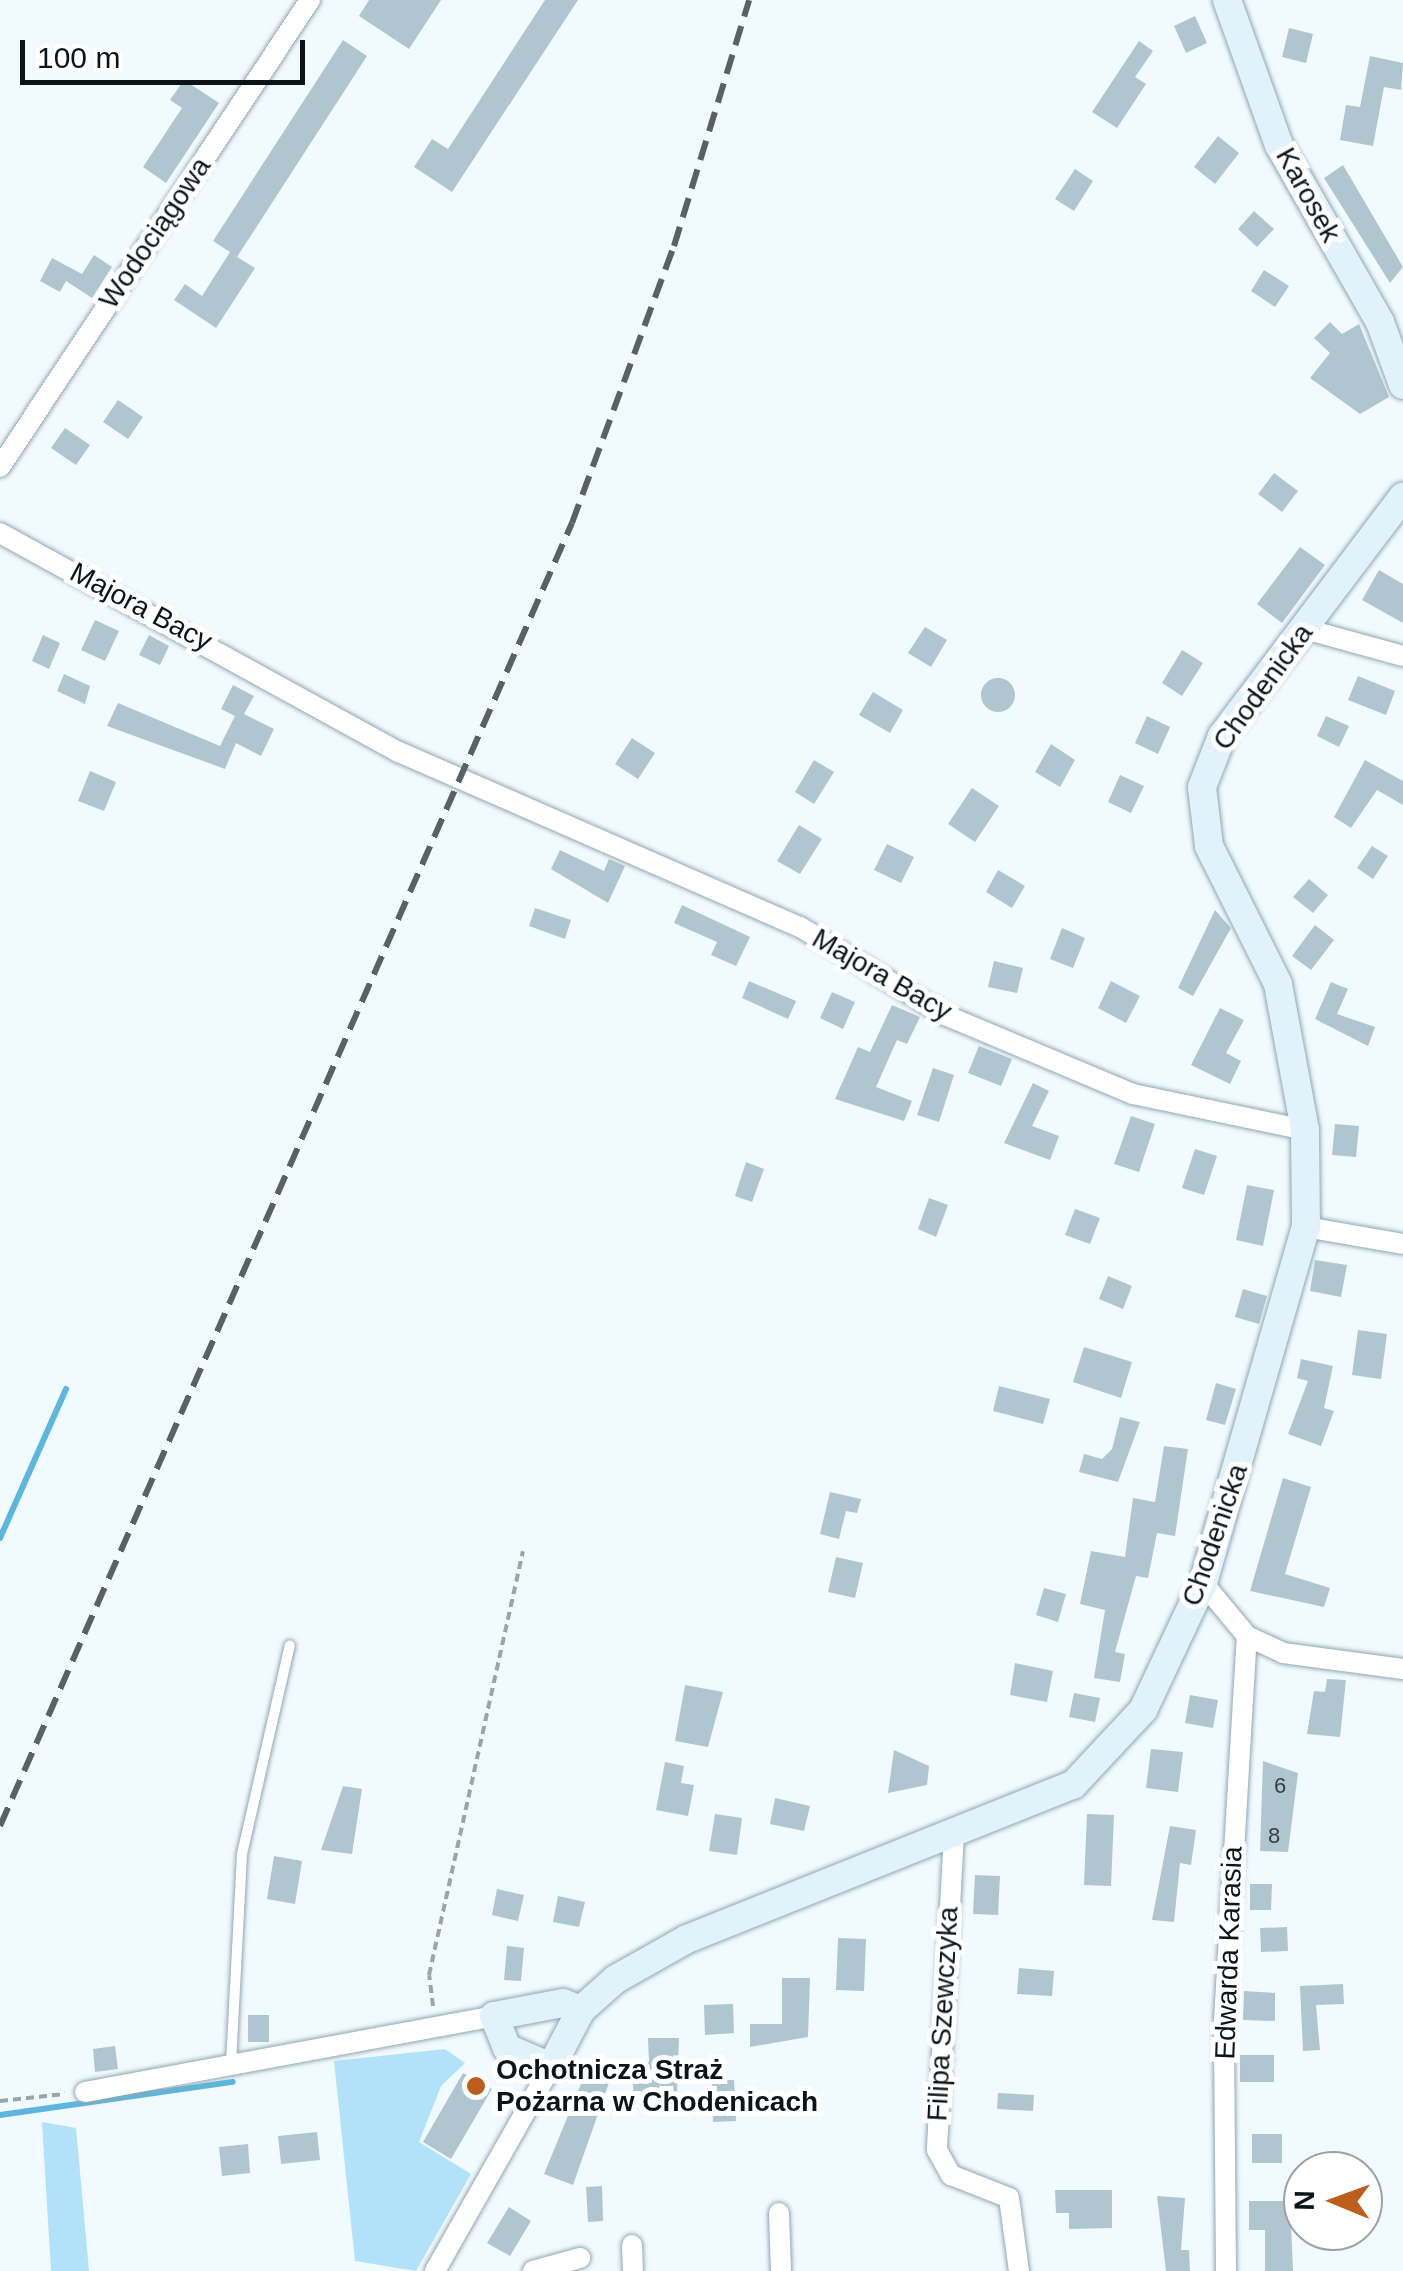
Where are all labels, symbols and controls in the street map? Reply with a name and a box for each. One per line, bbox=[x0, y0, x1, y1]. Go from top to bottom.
scale bar bbox=[25, 20, 310, 82]
text: 100 m bbox=[37, 41, 120, 74]
street label: Karosek bbox=[1268, 142, 1348, 248]
street label: Wodociągowa bbox=[92, 151, 218, 315]
street label: Majora Bacy bbox=[64, 556, 218, 658]
street label: Chodenicka bbox=[1206, 617, 1320, 757]
street label: Majora Bacy bbox=[806, 922, 958, 1028]
street label: Chodenicka bbox=[1175, 1460, 1255, 1610]
house number: 6 bbox=[1274, 1773, 1286, 1799]
house number: 8 bbox=[1268, 1823, 1280, 1849]
street label: Edwarda Karasia bbox=[1208, 1846, 1250, 2060]
street label: Filipa Szewczyka bbox=[921, 1906, 965, 2122]
place label: Ochotnicza Straż Pożarna w Chodenicach bbox=[496, 2053, 818, 2119]
marker: Ochotnicza Straż Pożarna w Chodenicach bbox=[465, 2075, 487, 2097]
north arrow bbox=[1283, 2151, 1383, 2251]
text: N bbox=[1289, 2190, 1320, 2211]

